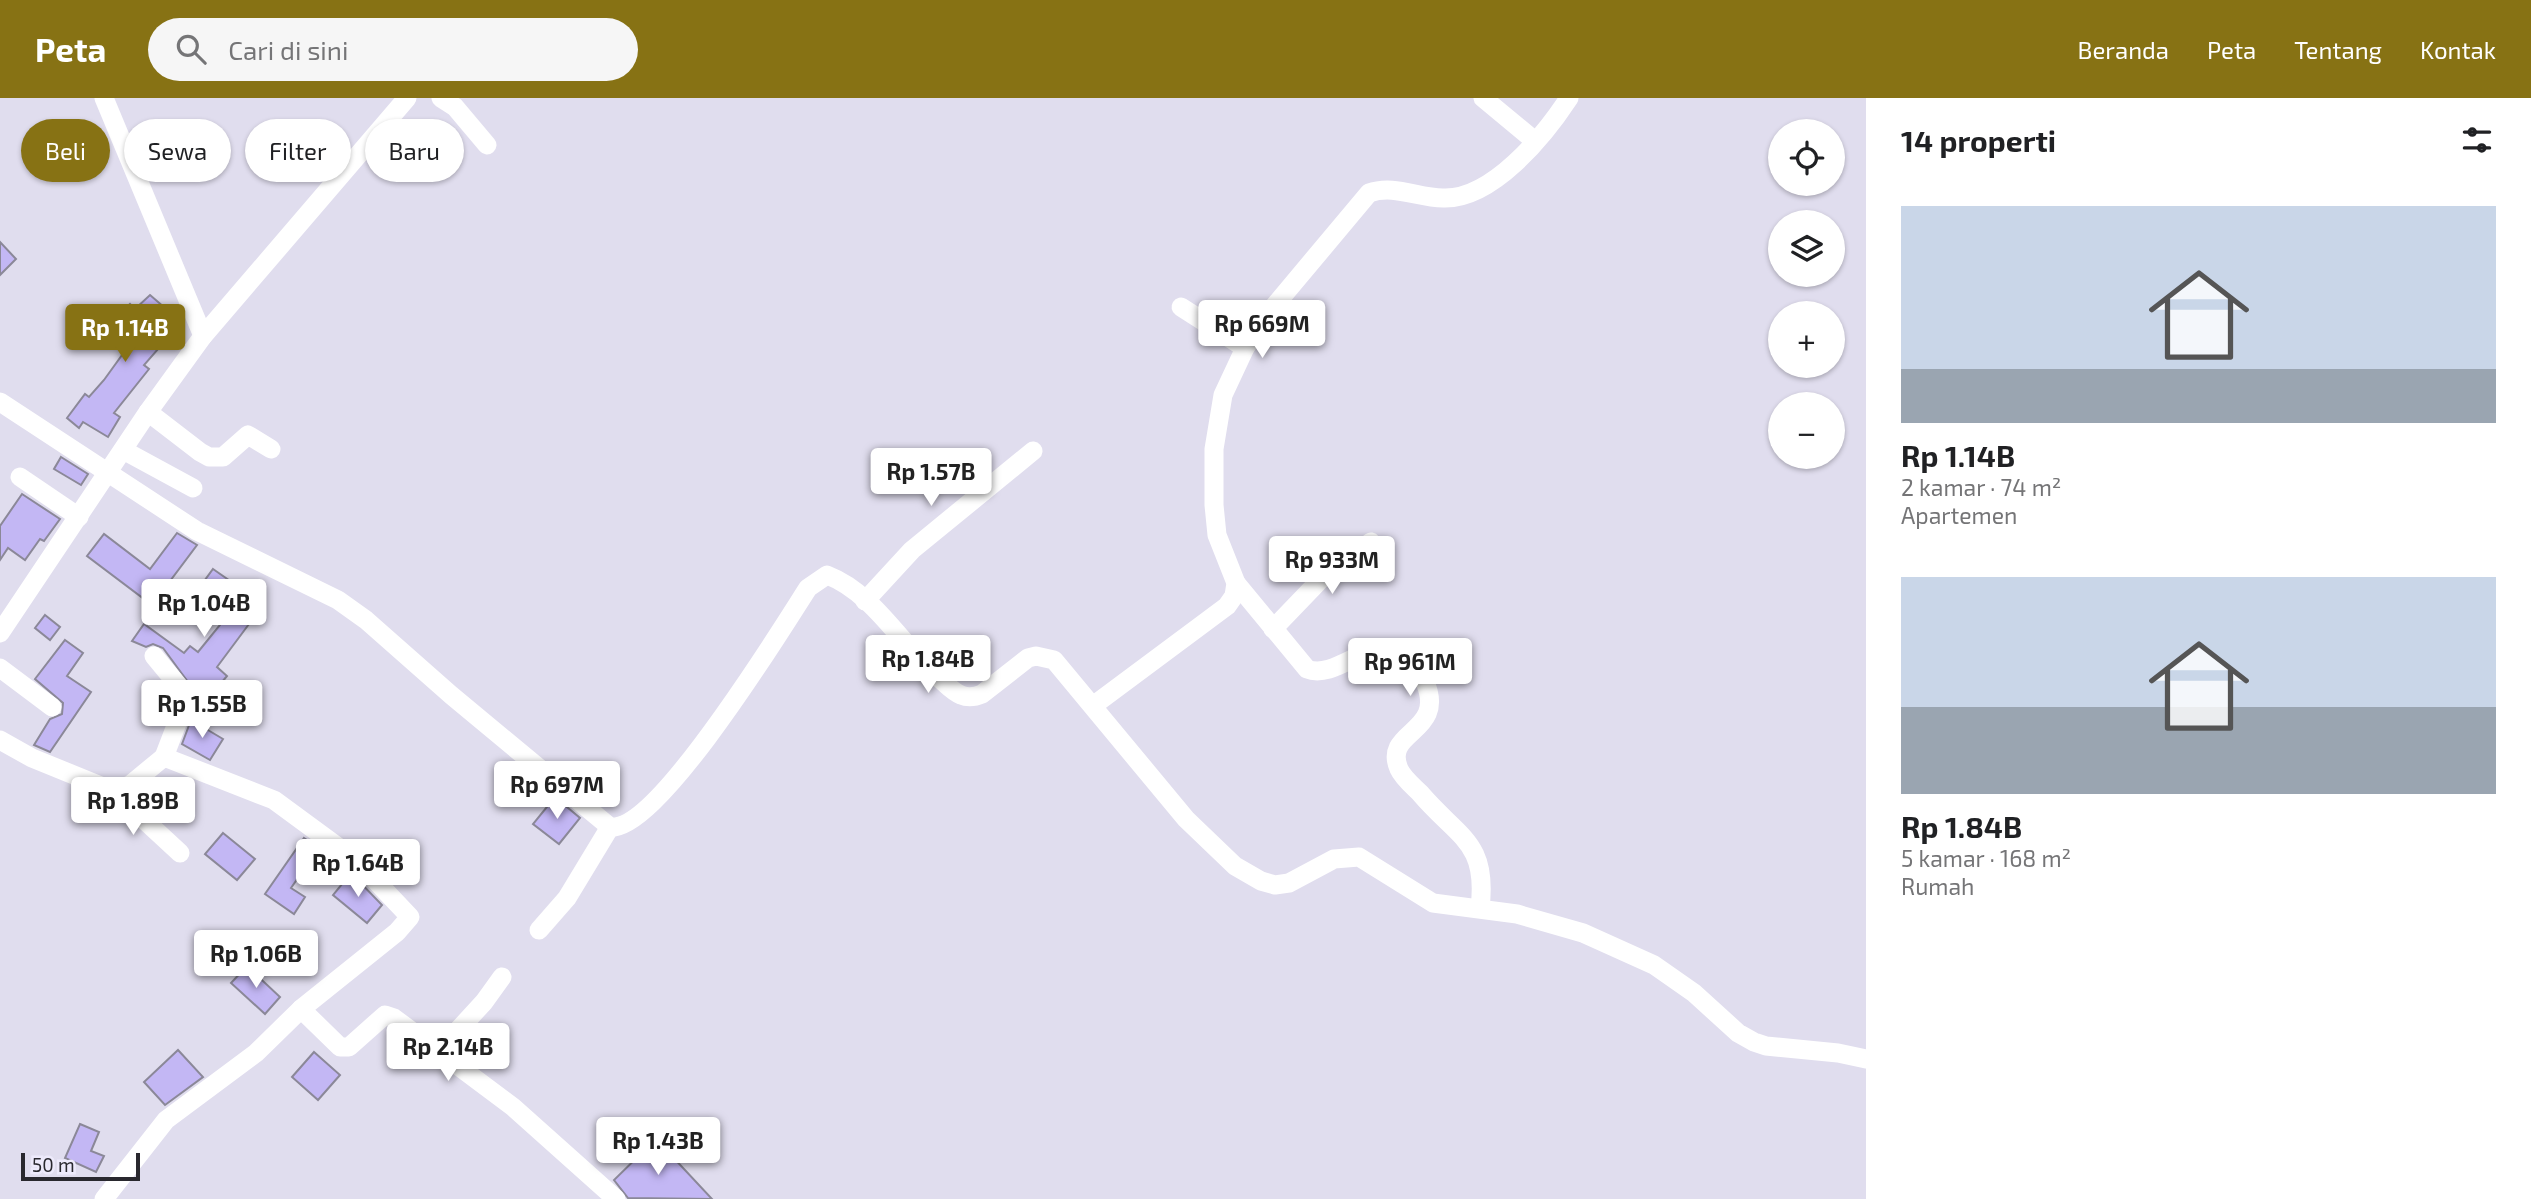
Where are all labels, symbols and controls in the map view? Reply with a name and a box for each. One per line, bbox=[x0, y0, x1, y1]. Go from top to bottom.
search box bbox=[148, 18, 638, 81]
text: Peta bbox=[35, 29, 106, 69]
icon: search bbox=[172, 30, 210, 68]
text: Cari di sini bbox=[228, 34, 348, 65]
text: Beranda bbox=[2078, 35, 2169, 64]
text: Peta bbox=[2207, 35, 2256, 64]
text: Tentang bbox=[2294, 35, 2382, 64]
text: Kontak bbox=[2420, 35, 2496, 64]
chip: Beli bbox=[21, 119, 110, 182]
chip: Sewa bbox=[124, 119, 231, 182]
chip: Filter bbox=[245, 119, 351, 182]
chip: Baru bbox=[365, 119, 464, 182]
map controls bbox=[1768, 119, 1845, 469]
button: locate bbox=[1768, 119, 1845, 196]
icon: filters bbox=[2458, 121, 2496, 159]
text: 14 properti bbox=[1901, 122, 2056, 158]
button: layers bbox=[1768, 210, 1845, 287]
icon: home bbox=[2136, 252, 2262, 378]
pin: Rp 669M bbox=[1197, 300, 1327, 360]
button: + bbox=[1768, 301, 1845, 378]
pin: Rp 1.14B bbox=[53, 304, 197, 364]
text: Rp 669M bbox=[1214, 309, 1310, 337]
text: Rp 1.14B bbox=[81, 313, 169, 341]
button: − bbox=[1768, 392, 1845, 469]
text: Rp 1.14B bbox=[1901, 437, 2015, 473]
pin: Rp 1.57B bbox=[859, 448, 1003, 508]
text: Rp 1.57B bbox=[887, 457, 975, 485]
text: 2 kamar · 74 m² bbox=[1901, 473, 2061, 501]
text: Apartemen bbox=[1901, 501, 2017, 529]
pin: Rp 933M bbox=[1267, 536, 1397, 596]
text: Rp 933M bbox=[1285, 545, 1379, 573]
pin: Rp 1.04B bbox=[132, 580, 276, 639]
text: Rp 1.04B bbox=[157, 588, 251, 616]
icon: home bbox=[2136, 623, 2262, 749]
pin: Rp 1.84B bbox=[856, 636, 1000, 695]
pin: Rp 961M bbox=[1345, 638, 1475, 698]
text: Rp 1.84B bbox=[882, 644, 974, 672]
text: Rp 961M bbox=[1364, 647, 1456, 675]
pin: Rp 1.55B bbox=[130, 680, 274, 740]
text: Rp 1.55B bbox=[157, 689, 247, 717]
pin: Rp 697M bbox=[492, 762, 622, 821]
text: Rp 697M bbox=[510, 770, 604, 798]
pin: Rp 1.89B bbox=[61, 778, 205, 837]
text: Rp 1.89B bbox=[87, 786, 179, 814]
text: Rp 1.84B bbox=[1901, 808, 2022, 844]
pin: Rp 1.64B bbox=[286, 840, 430, 899]
text: 5 kamar · 168 m² bbox=[1901, 844, 2071, 872]
text: Rp 1.64B bbox=[312, 848, 404, 876]
text: Rumah bbox=[1901, 872, 1974, 900]
pin: Rp 1.06B bbox=[184, 930, 328, 990]
text: Rp 1.06B bbox=[210, 939, 302, 967]
pin: Rp 2.14B bbox=[376, 1024, 520, 1083]
text: Rp 2.14B bbox=[403, 1032, 493, 1060]
pin: Rp 1.43B bbox=[586, 1118, 730, 1177]
text: Rp 1.43B bbox=[612, 1126, 704, 1154]
scale bar bbox=[21, 1150, 140, 1182]
text: 50 m bbox=[32, 1153, 75, 1176]

